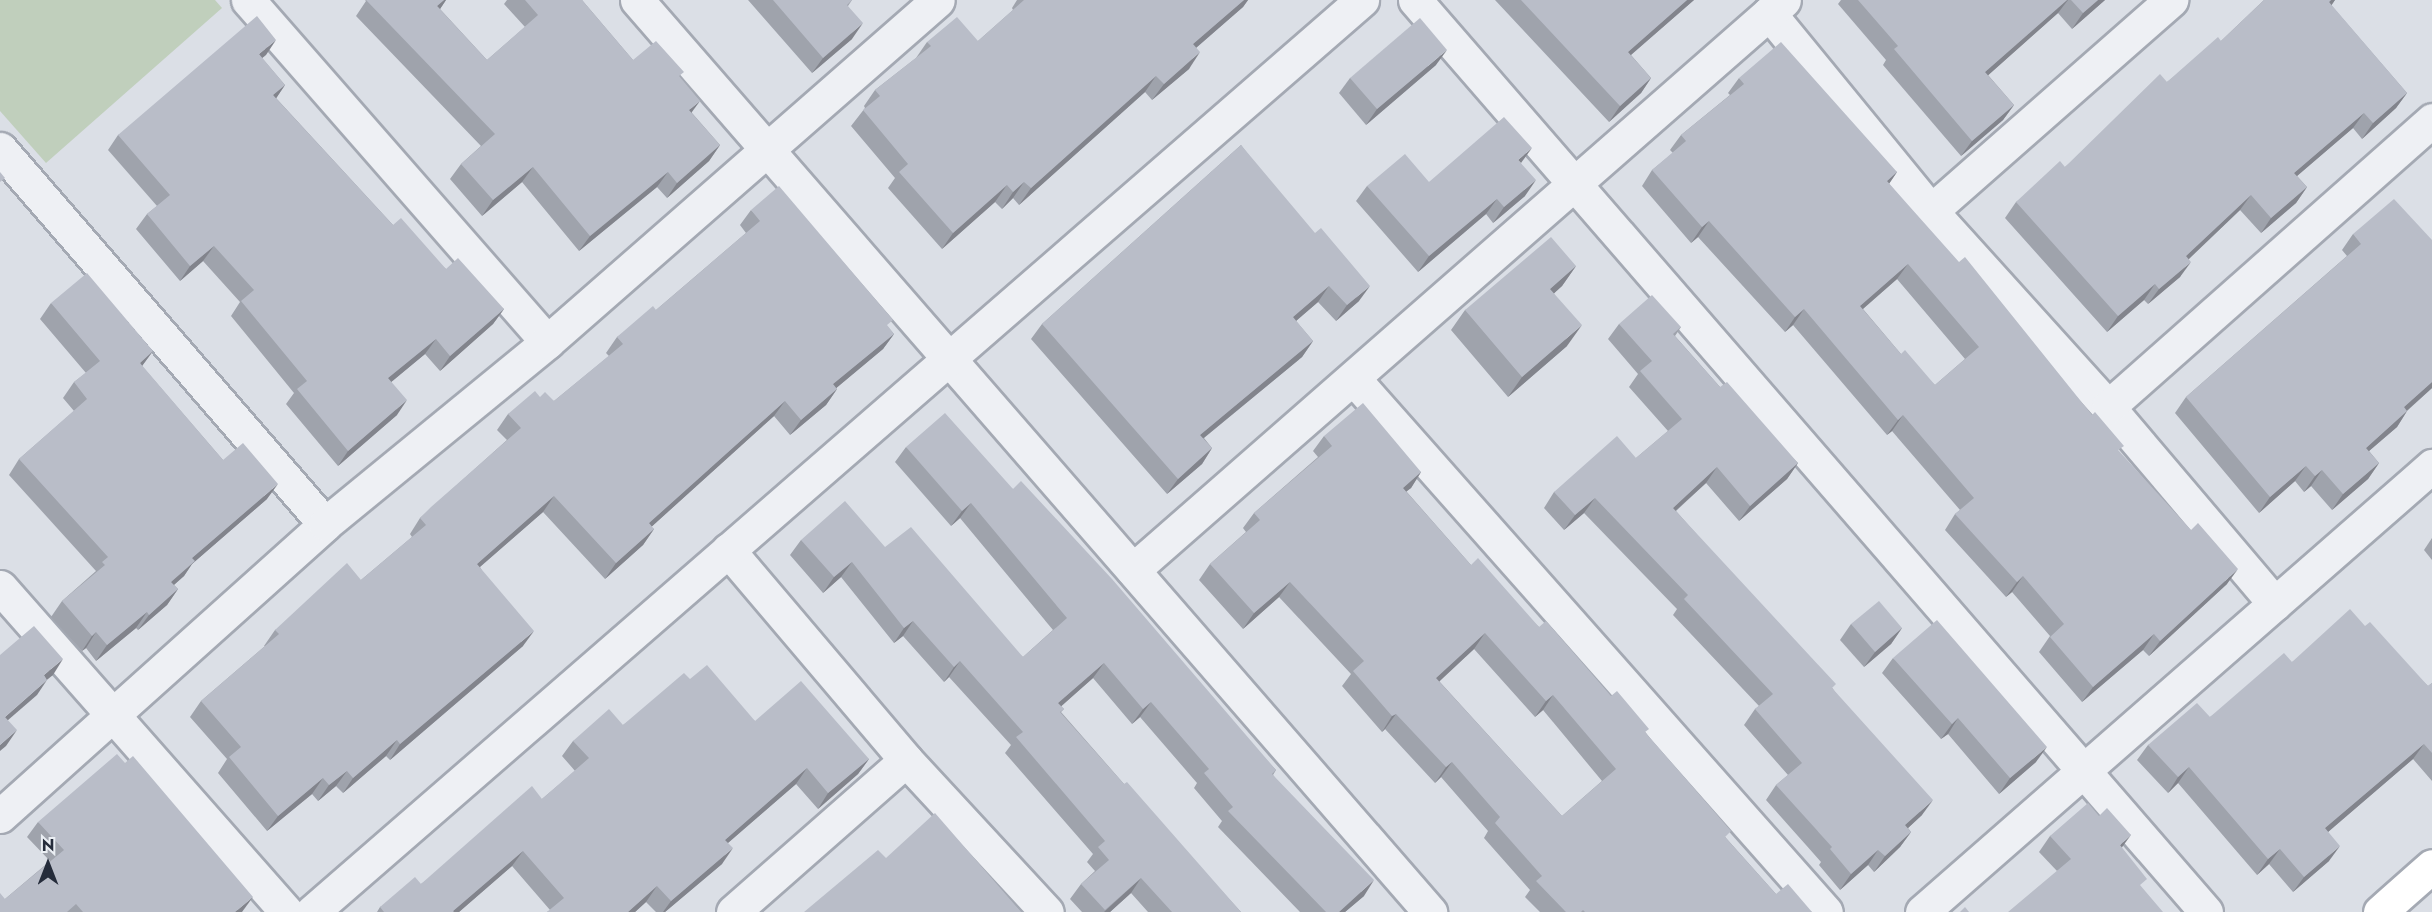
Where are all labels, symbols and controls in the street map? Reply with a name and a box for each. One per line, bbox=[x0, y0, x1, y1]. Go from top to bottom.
north arrow bbox=[18, 834, 78, 894]
text: N bbox=[42, 834, 54, 857]

